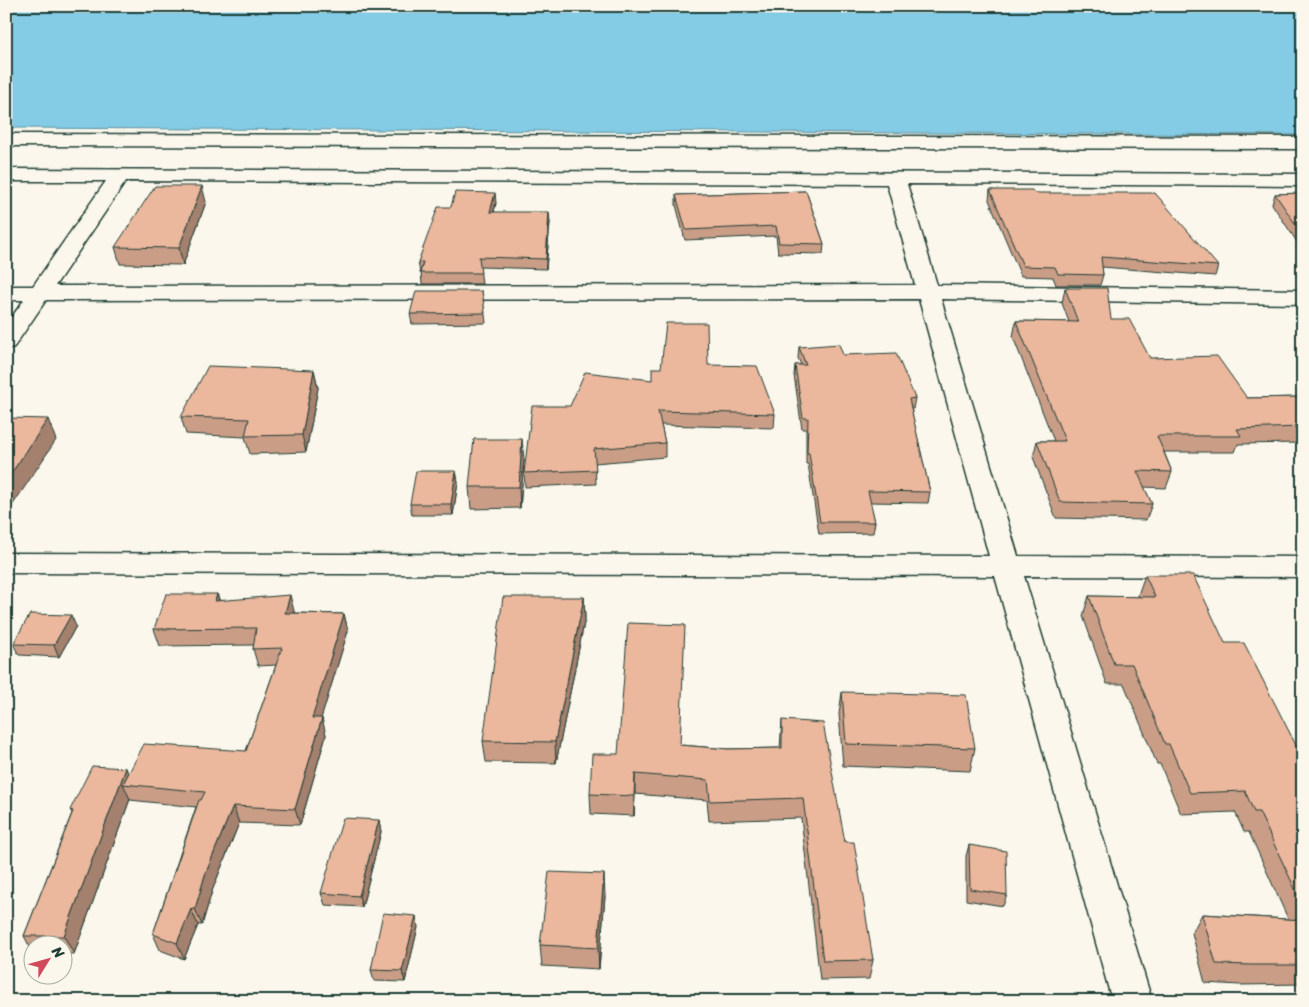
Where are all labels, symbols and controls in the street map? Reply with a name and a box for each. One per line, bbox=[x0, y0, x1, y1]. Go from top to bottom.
north arrow bbox=[22, 934, 72, 984]
text: N bbox=[44, 940, 71, 964]

